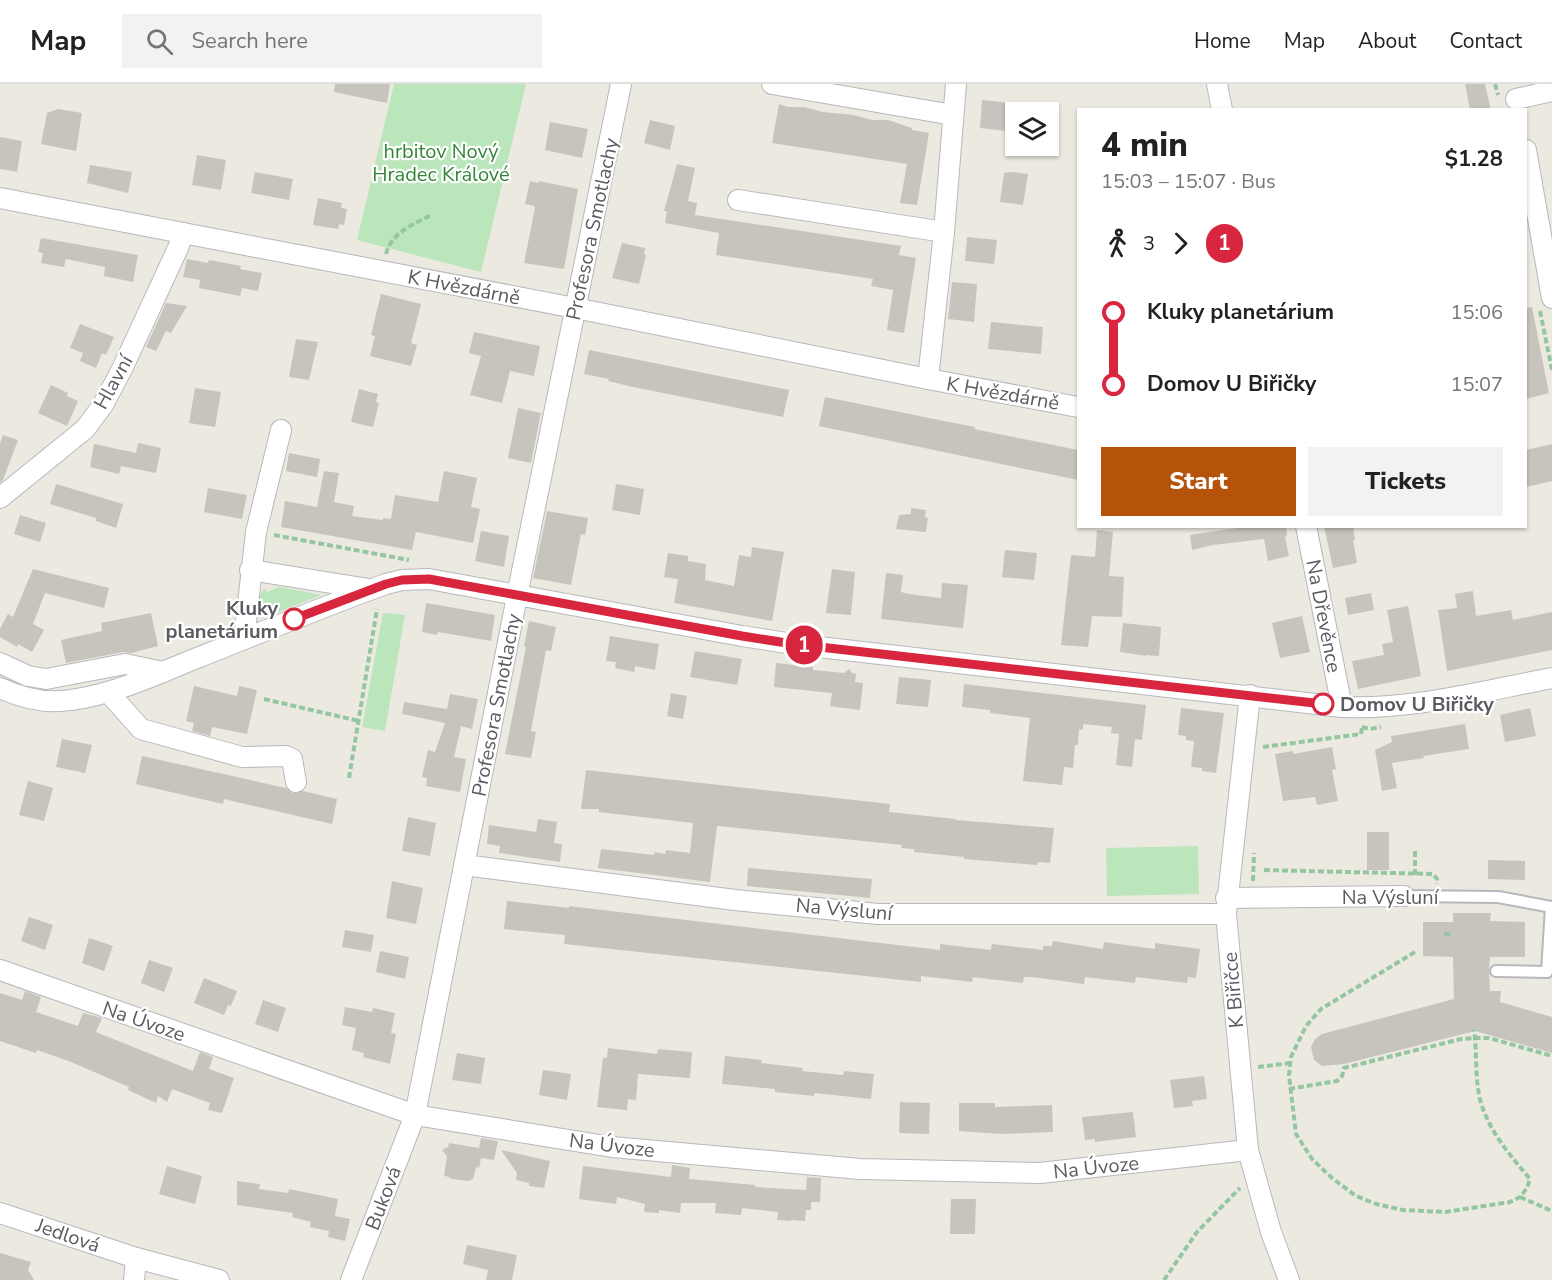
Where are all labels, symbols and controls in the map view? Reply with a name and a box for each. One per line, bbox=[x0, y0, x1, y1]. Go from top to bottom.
search box bbox=[122, 14, 542, 68]
text: Map bbox=[30, 22, 86, 60]
icon: search bbox=[143, 25, 176, 58]
text: Search here bbox=[191, 26, 308, 56]
text: Home bbox=[1194, 27, 1251, 55]
text: Map bbox=[1284, 27, 1325, 55]
text: About bbox=[1358, 27, 1416, 55]
text: Contact bbox=[1449, 27, 1522, 55]
map controls bbox=[1005, 102, 1059, 156]
button: layers bbox=[1005, 102, 1059, 156]
text: 4 min bbox=[1101, 123, 1188, 168]
street label: Profesora Smotlachy bbox=[560, 135, 625, 323]
park label: hrbitov Nový Hradec Králové bbox=[372, 138, 510, 188]
text: $1.28 bbox=[1445, 144, 1503, 174]
text: 15:03 – 15:07 · Bus bbox=[1101, 168, 1276, 195]
icon: walk bbox=[1101, 227, 1134, 260]
icon: forward bbox=[1164, 227, 1197, 260]
text: 1 bbox=[1218, 229, 1231, 257]
text: 3 bbox=[1143, 230, 1155, 257]
street label: K Hvězdárně bbox=[405, 263, 522, 312]
text: Kluky planetárium bbox=[1147, 297, 1334, 327]
text: 15:06 bbox=[1450, 299, 1503, 326]
street label: Hlavní bbox=[88, 349, 140, 414]
text: Domov U Biřičky bbox=[1147, 369, 1316, 399]
street label: K Hvězdárně bbox=[944, 370, 1061, 417]
text: 15:07 bbox=[1450, 371, 1503, 398]
button: Start bbox=[1101, 447, 1296, 516]
button: Tickets bbox=[1308, 447, 1503, 516]
street label: Na Dřevěnce bbox=[1299, 557, 1348, 675]
place label: Kluky planetárium bbox=[166, 595, 278, 645]
marker: Kluky planetárium bbox=[283, 608, 305, 630]
street label: Profesora Smotlachy bbox=[466, 611, 528, 799]
line badge: 1 bbox=[784, 626, 824, 664]
text: 1 bbox=[798, 631, 810, 659]
place label: Domov U Biřičky bbox=[1340, 691, 1494, 718]
marker: Domov U Biřičky bbox=[1312, 693, 1334, 715]
street label: Na Výsluní bbox=[1342, 884, 1440, 911]
street label: Na Výsluní bbox=[795, 892, 895, 927]
street label: K Biřičce bbox=[1217, 951, 1250, 1029]
street label: Na Úvoze bbox=[99, 995, 189, 1048]
street label: Na Úvoze bbox=[568, 1127, 656, 1164]
street label: Na Úvoze bbox=[1052, 1150, 1140, 1185]
street label: Buková bbox=[359, 1162, 408, 1234]
street label: Jedlová bbox=[31, 1212, 104, 1259]

